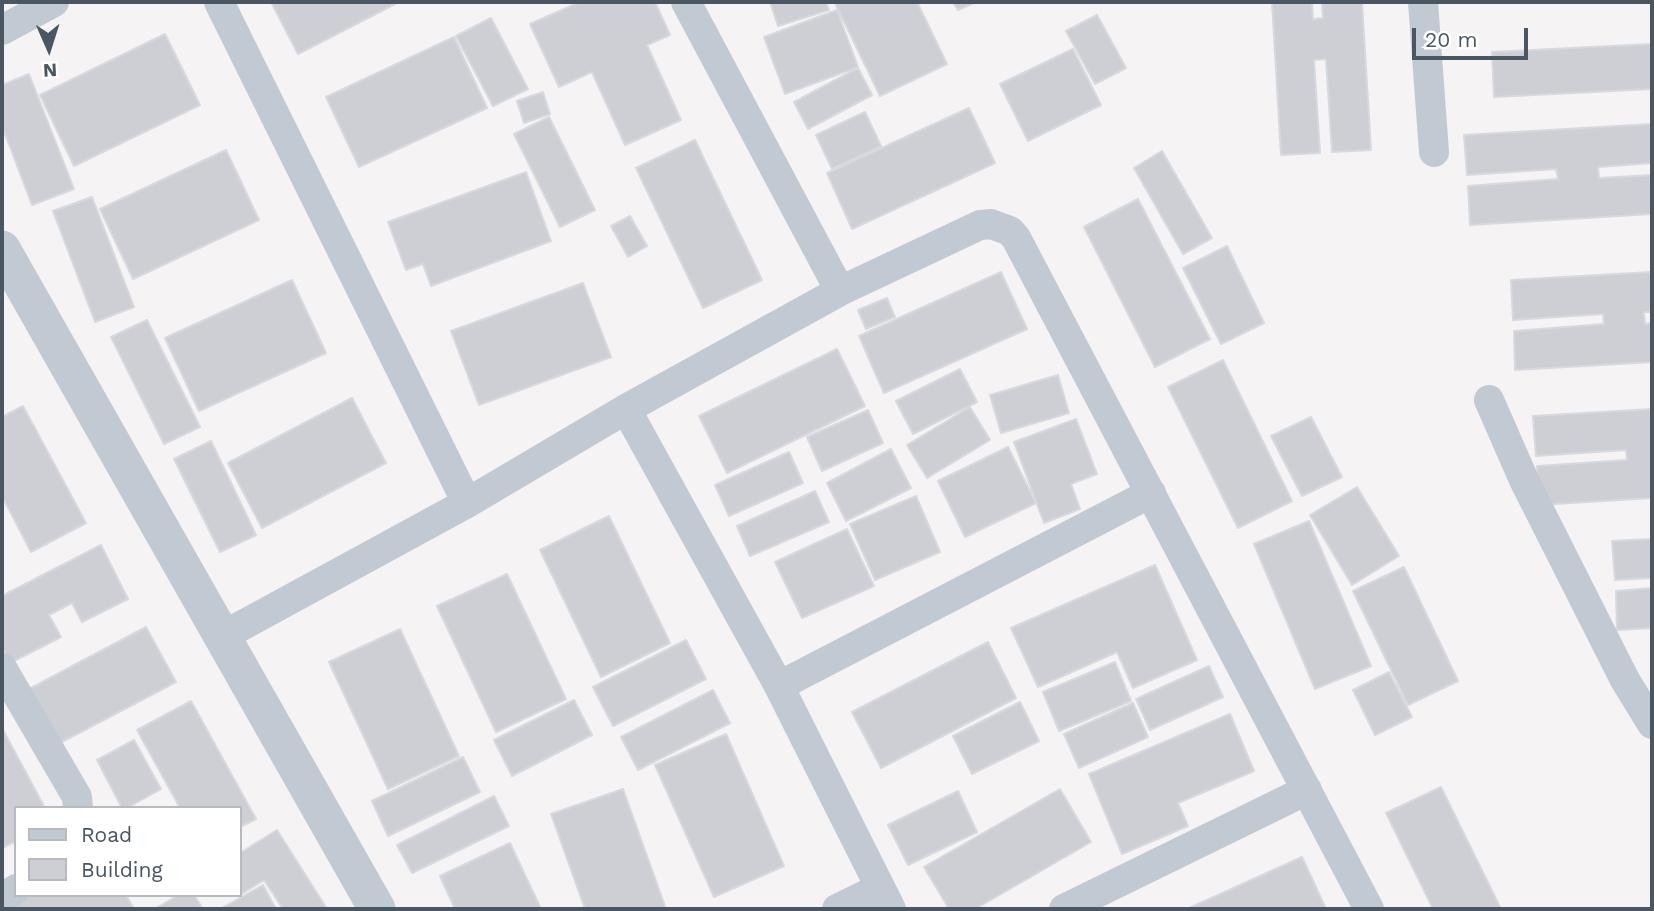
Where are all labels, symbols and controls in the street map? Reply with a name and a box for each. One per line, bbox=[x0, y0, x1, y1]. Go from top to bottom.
north arrow bbox=[14, 14, 84, 84]
scale bar bbox=[1416, 14, 1532, 58]
text: 20 m bbox=[1425, 27, 1477, 52]
text: N bbox=[42, 59, 58, 82]
legend bbox=[14, 806, 242, 897]
text: Road bbox=[81, 822, 132, 847]
text: Building bbox=[81, 857, 163, 882]

